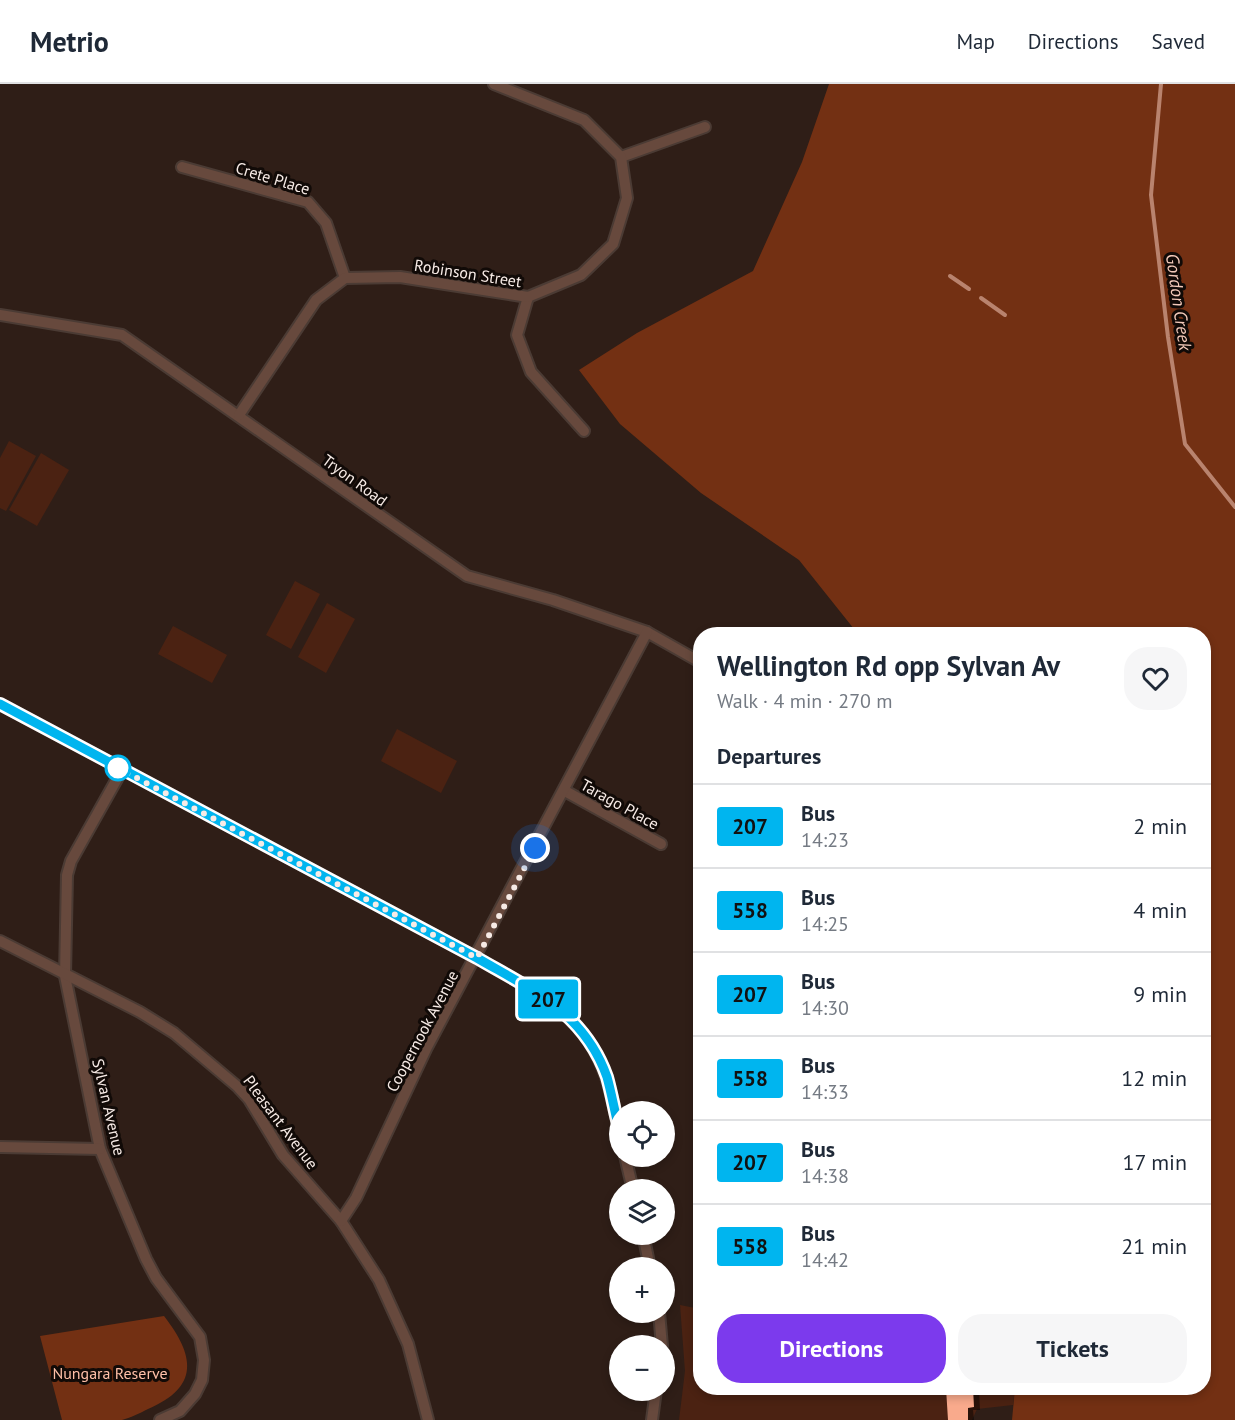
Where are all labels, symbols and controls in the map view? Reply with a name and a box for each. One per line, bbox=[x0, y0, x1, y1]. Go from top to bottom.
text: Metrio bbox=[30, 23, 109, 60]
text: Map bbox=[956, 28, 995, 55]
text: Directions bbox=[1028, 28, 1119, 55]
text: Saved bbox=[1152, 28, 1205, 55]
street label: Crete Place bbox=[233, 157, 313, 199]
water label: Gordon Creek bbox=[1161, 252, 1197, 353]
street label: Robinson Street bbox=[413, 255, 524, 291]
street label: Tryon Road bbox=[319, 450, 391, 510]
text: Wellington Rd opp Sylvan Av bbox=[717, 647, 1060, 684]
button: heart bbox=[1124, 647, 1187, 710]
text: Walk · 4 min · 270 m bbox=[717, 688, 893, 714]
text: Departures bbox=[717, 742, 821, 770]
unlabelled marker bbox=[105, 755, 131, 781]
street label: Tarago Place bbox=[577, 774, 663, 834]
text: Bus bbox=[801, 799, 835, 827]
text: 2 min bbox=[1133, 812, 1187, 840]
text: 207 bbox=[732, 813, 768, 840]
text: 14:23 bbox=[801, 827, 849, 853]
your location bbox=[520, 833, 550, 863]
text: Bus bbox=[801, 883, 835, 911]
text: 4 min bbox=[1133, 896, 1187, 924]
text: 558 bbox=[732, 897, 768, 924]
text: 14:25 bbox=[801, 911, 849, 937]
street label: Coopernook Avenue bbox=[382, 967, 462, 1095]
text: Bus bbox=[801, 967, 835, 995]
line badge: 207 bbox=[514, 980, 582, 1018]
text: 9 min bbox=[1133, 980, 1187, 1008]
text: 207 bbox=[732, 981, 768, 1008]
text: 207 bbox=[530, 986, 566, 1013]
text: 14:30 bbox=[801, 995, 849, 1021]
text: Bus bbox=[801, 1051, 835, 1079]
street label: Sylvan Avenue bbox=[88, 1057, 130, 1157]
text: 12 min bbox=[1121, 1064, 1187, 1092]
text: 558 bbox=[732, 1065, 768, 1092]
street label: Pleasant Avenue bbox=[239, 1071, 323, 1173]
text: 14:33 bbox=[801, 1079, 849, 1105]
map controls bbox=[609, 1101, 675, 1401]
button: locate bbox=[609, 1101, 675, 1167]
text: Bus bbox=[801, 1135, 835, 1163]
text: 17 min bbox=[1123, 1148, 1187, 1176]
text: 207 bbox=[732, 1149, 768, 1176]
text: 14:38 bbox=[801, 1163, 849, 1189]
button: layers bbox=[609, 1179, 675, 1245]
text: Bus bbox=[801, 1219, 835, 1247]
text: 21 min bbox=[1121, 1232, 1187, 1260]
text: 558 bbox=[732, 1233, 768, 1260]
text: 14:42 bbox=[801, 1247, 849, 1273]
button: + bbox=[609, 1257, 675, 1323]
button: Directions bbox=[717, 1314, 946, 1383]
button: Tickets bbox=[958, 1314, 1187, 1383]
button: − bbox=[609, 1335, 675, 1401]
park label: Nungara Reserve bbox=[52, 1363, 168, 1383]

